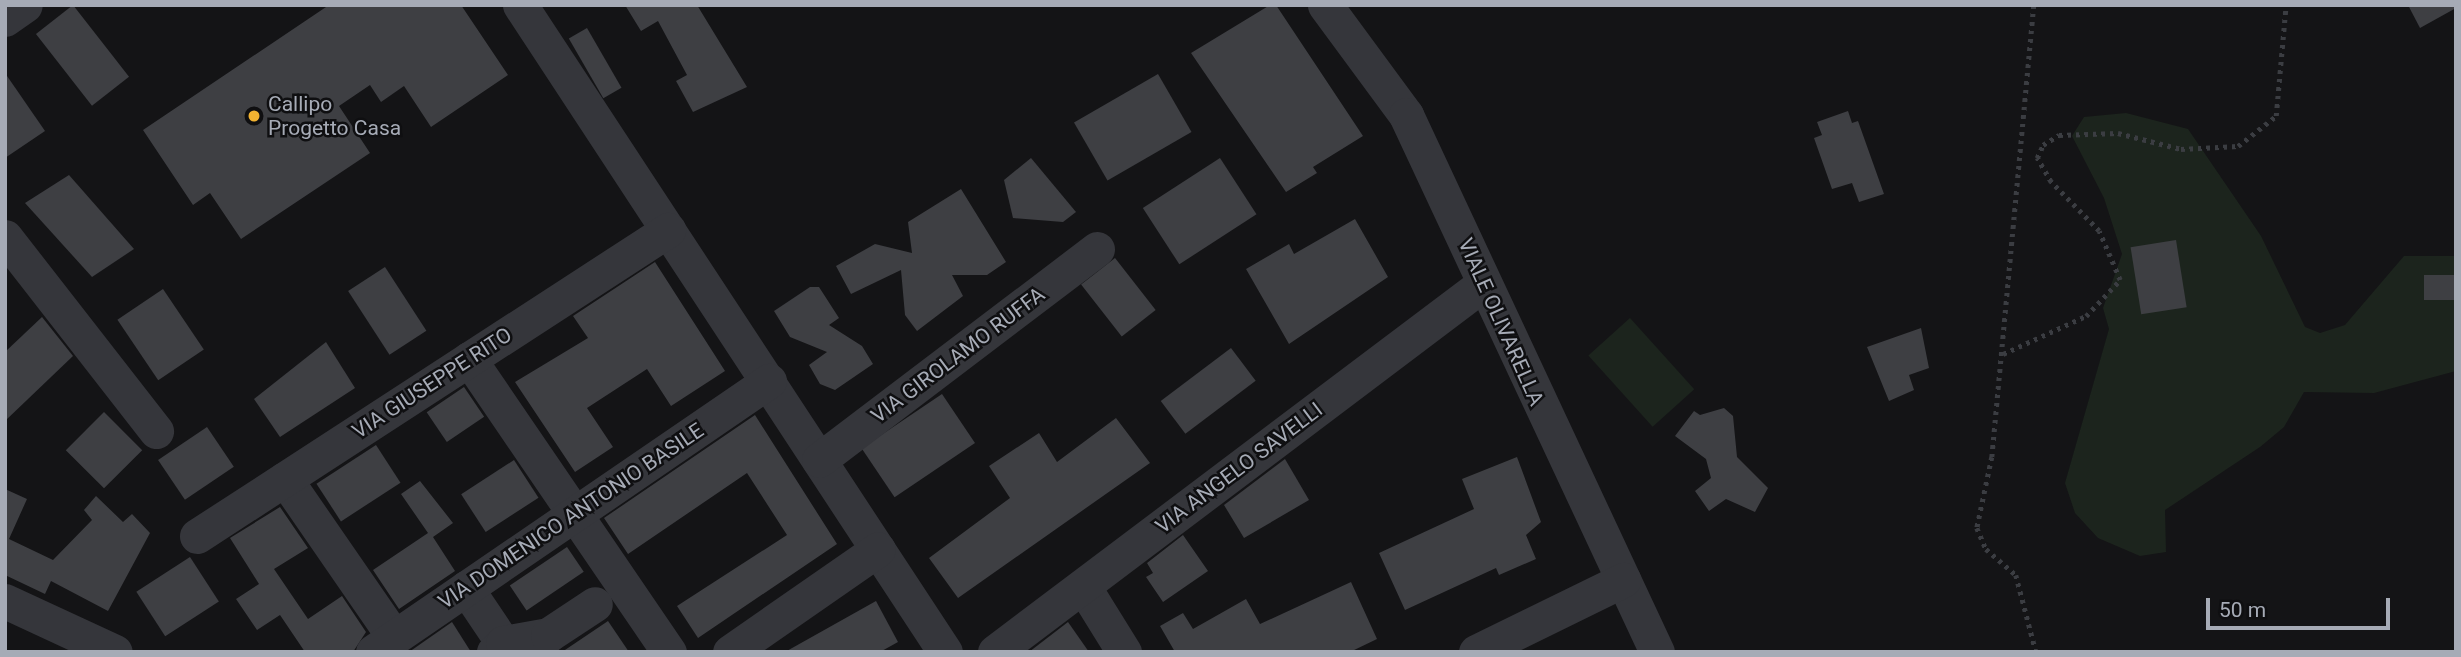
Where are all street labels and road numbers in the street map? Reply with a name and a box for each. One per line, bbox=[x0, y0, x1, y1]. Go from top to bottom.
street label: VIALE OLIVARELLA bbox=[1453, 234, 1549, 410]
street label: VIA GIROLAMO RUFFA bbox=[866, 282, 1050, 428]
street label: VIA GIUSEPPE RITO bbox=[348, 322, 516, 444]
street label: VIA ANGELO SAVELLI bbox=[1151, 397, 1327, 539]
street label: VIA DOMENICO ANTONIO BASILE bbox=[434, 418, 708, 614]

